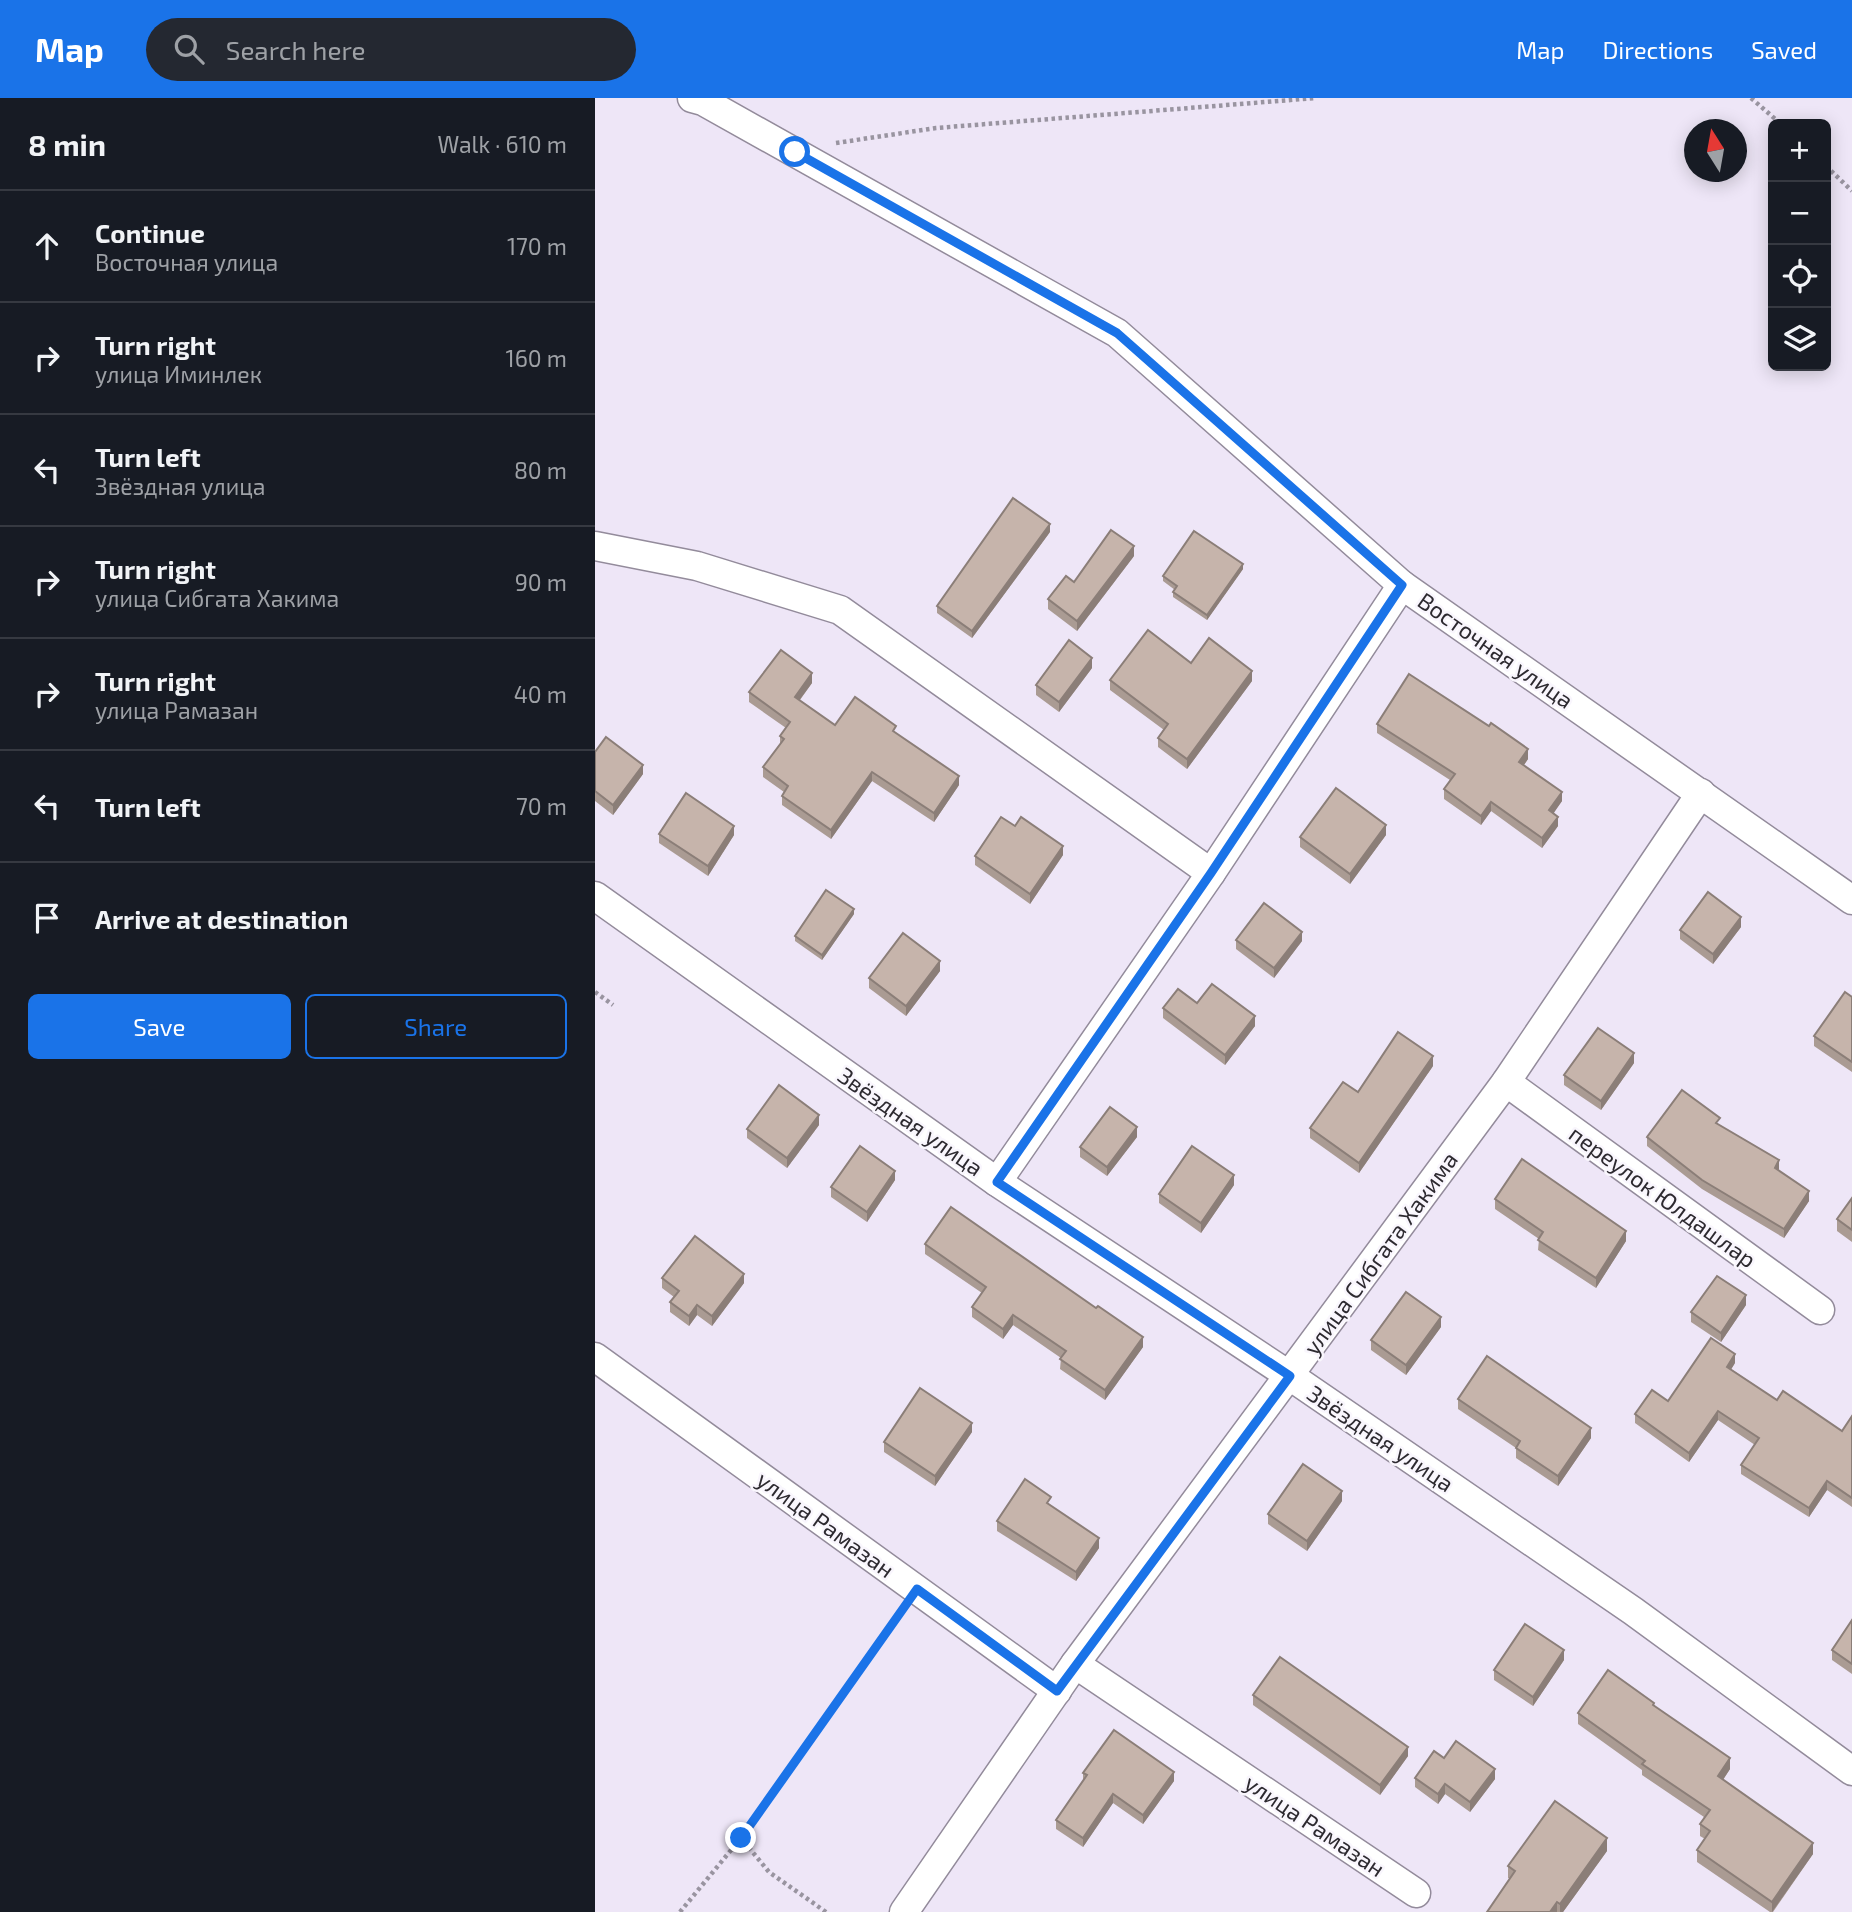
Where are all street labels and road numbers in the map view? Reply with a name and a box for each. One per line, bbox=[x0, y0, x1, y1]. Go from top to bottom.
street label: Восточная улица bbox=[1412, 586, 1579, 715]
street label: Звёздная улица bbox=[833, 1061, 989, 1182]
street label: переулок Юлдашлар bbox=[1563, 1119, 1762, 1274]
street label: улица Сибгата Хакима bbox=[1297, 1146, 1464, 1361]
street label: Звёздная улица bbox=[1302, 1379, 1460, 1498]
street label: улица Рамазан bbox=[751, 1465, 900, 1584]
street label: улица Рамазан bbox=[1239, 1768, 1390, 1883]

